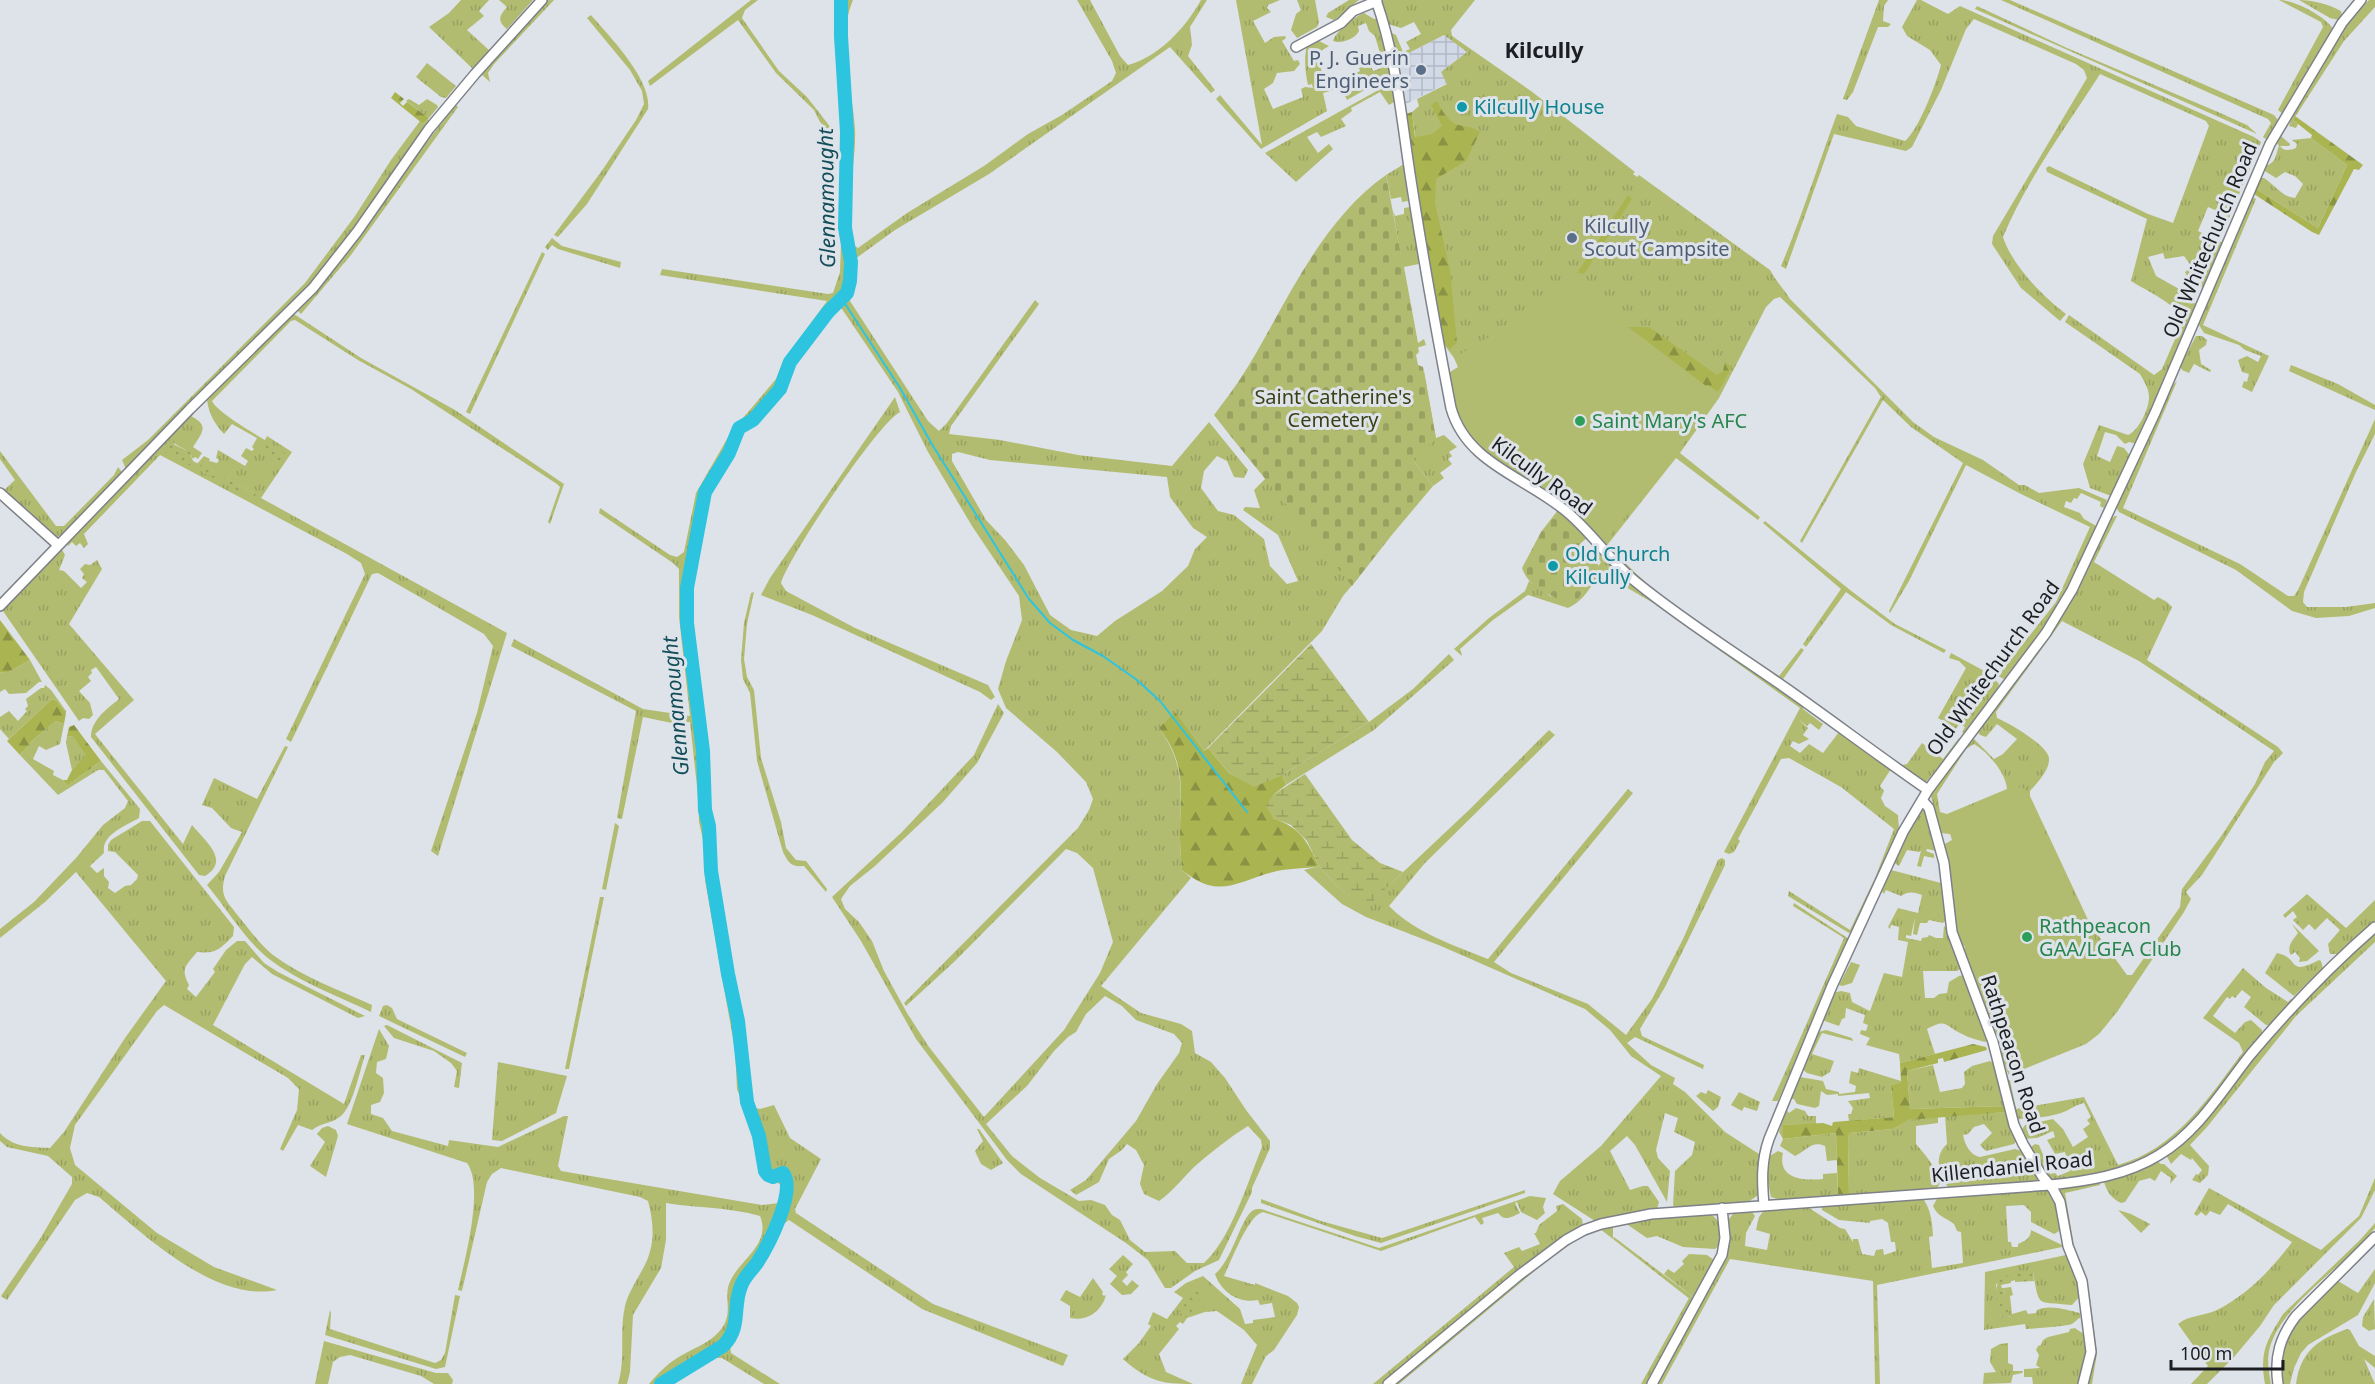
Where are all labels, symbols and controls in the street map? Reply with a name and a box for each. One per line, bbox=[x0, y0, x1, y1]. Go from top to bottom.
district label: Kilcully bbox=[1504, 34, 1584, 64]
place label: P. J. Guerin Engineers bbox=[1309, 44, 1409, 94]
marker: P. J. Guerin Engineers bbox=[1414, 63, 1428, 77]
place label: Kilcully House bbox=[1474, 93, 1605, 120]
marker: Kilcully House bbox=[1455, 100, 1469, 114]
water label: Glennamought bbox=[811, 127, 841, 268]
street label: Old Whitechurch Road bbox=[2156, 138, 2263, 342]
place label: Kilcully Scout Campsite bbox=[1584, 212, 1730, 262]
marker: Kilcully Scout Campsite bbox=[1565, 231, 1579, 245]
park label: Saint Catherine's Cemetery bbox=[1254, 383, 1412, 433]
place label: Saint Mary's AFC bbox=[1592, 407, 1748, 434]
marker: Saint Mary's AFC bbox=[1573, 414, 1587, 428]
street label: Kilcully Road bbox=[1486, 430, 1598, 521]
place label: Old Church Kilcully bbox=[1565, 540, 1670, 590]
marker: Old Church Kilcully bbox=[1546, 559, 1560, 573]
street label: Old Whitechurch Road bbox=[1920, 575, 2065, 761]
water label: Glennamought bbox=[655, 634, 695, 777]
place label: Rathpeacon GAA/LGFA Club bbox=[2039, 912, 2182, 962]
marker: Rathpeacon GAA/LGFA Club bbox=[2020, 930, 2034, 944]
street label: Rathpeacon Road bbox=[1975, 971, 2052, 1137]
street label: Killendaniel Road bbox=[1930, 1145, 2094, 1188]
scale bar bbox=[2171, 1333, 2284, 1371]
text: 100 m bbox=[2180, 1341, 2232, 1365]

